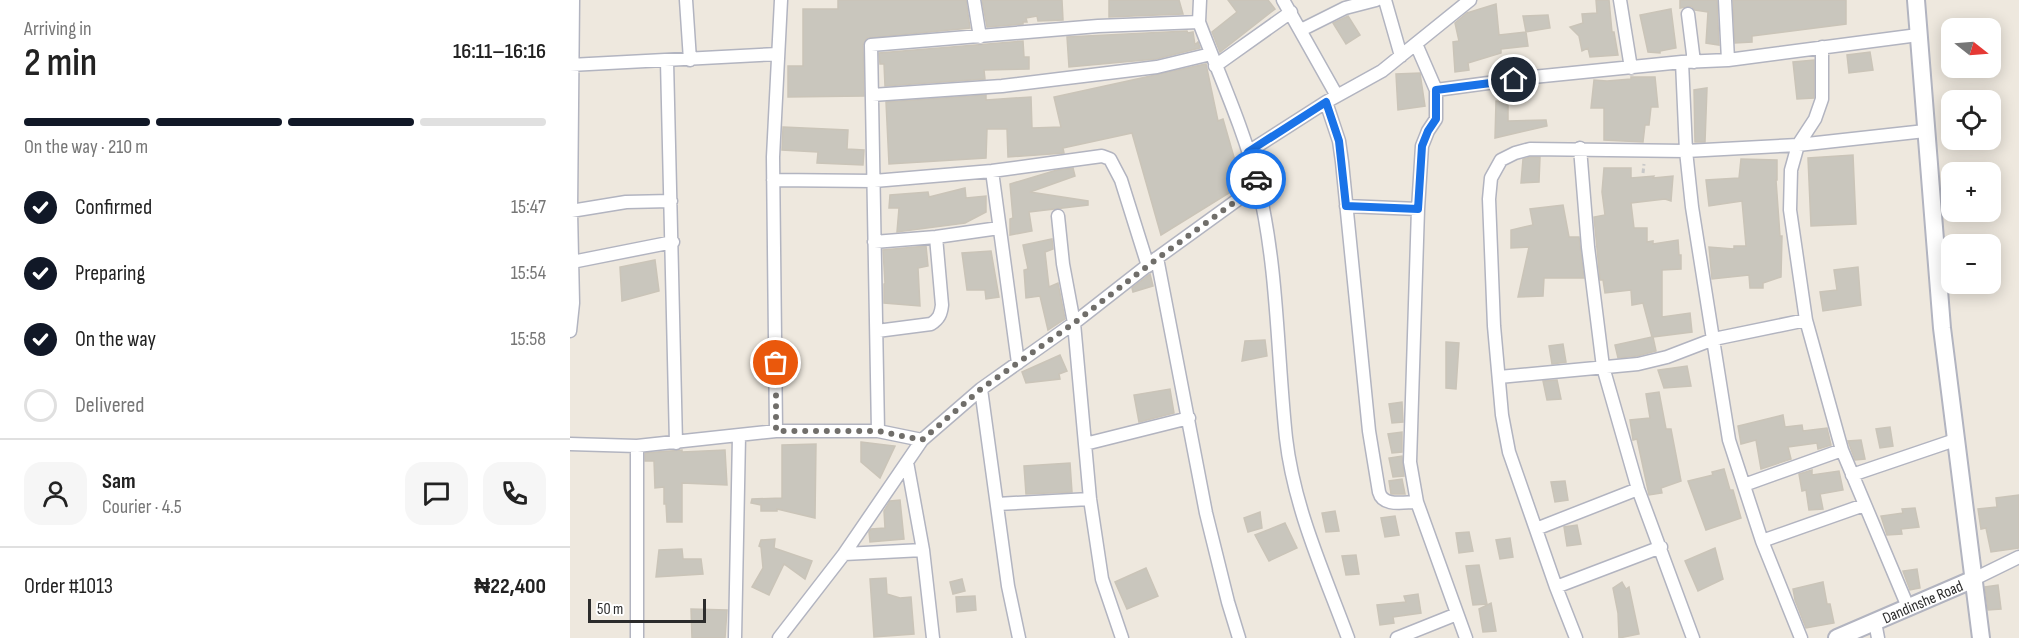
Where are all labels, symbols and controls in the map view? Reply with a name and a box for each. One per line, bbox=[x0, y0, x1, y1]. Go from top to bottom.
text: Arriving in bbox=[24, 17, 92, 41]
north arrow bbox=[1941, 18, 2001, 78]
map controls bbox=[1941, 18, 2001, 294]
text: 16:11–16:16 bbox=[453, 38, 546, 65]
text: 2 min bbox=[24, 40, 97, 87]
pin bbox=[1488, 54, 1539, 105]
icon: home bbox=[1497, 63, 1530, 96]
button: locate bbox=[1941, 90, 2001, 150]
text: On the way · 210 m bbox=[24, 135, 148, 159]
courier bbox=[1226, 149, 1286, 209]
button: + bbox=[1941, 162, 2001, 222]
icon: car bbox=[1240, 163, 1273, 196]
icon: check bbox=[24, 191, 57, 224]
text: Confirmed bbox=[75, 194, 152, 221]
text: 15:47 bbox=[511, 195, 546, 219]
button: − bbox=[1941, 234, 2001, 294]
icon: check bbox=[24, 257, 57, 290]
text: Preparing bbox=[75, 260, 145, 287]
text: 15:54 bbox=[511, 261, 546, 285]
icon: check bbox=[24, 323, 57, 356]
text: On the way bbox=[75, 326, 156, 353]
text: 15:58 bbox=[510, 327, 546, 351]
pin bbox=[750, 337, 801, 388]
icon: bag bbox=[759, 346, 792, 379]
text: Delivered bbox=[75, 392, 144, 419]
button: person bbox=[24, 462, 87, 525]
button: chat bbox=[405, 462, 468, 525]
button: phone bbox=[483, 462, 546, 525]
text: Sam bbox=[102, 468, 136, 495]
text: Courier · 4.5 bbox=[102, 495, 182, 519]
text: Order #1013 bbox=[24, 573, 113, 600]
text: ₦22,400 bbox=[474, 573, 546, 600]
street label: Dandinshe Road bbox=[1880, 577, 1966, 628]
scale bar bbox=[588, 596, 706, 624]
text: 50 m bbox=[597, 600, 623, 619]

